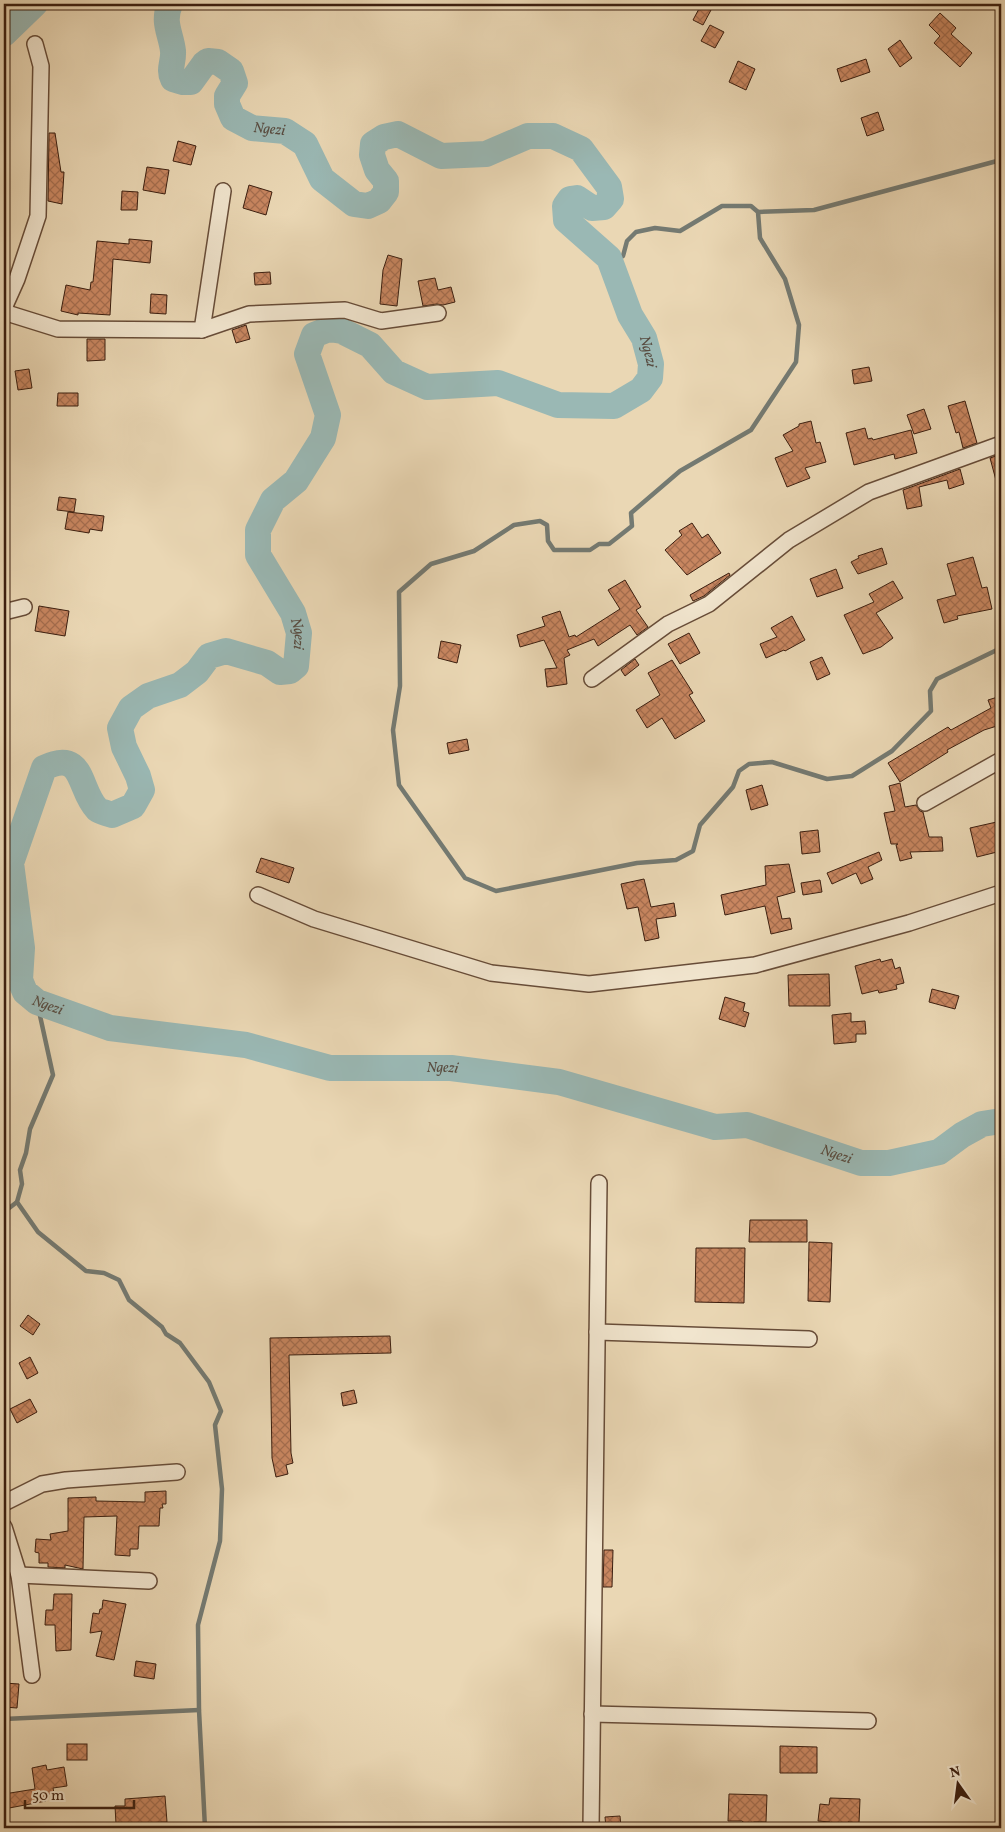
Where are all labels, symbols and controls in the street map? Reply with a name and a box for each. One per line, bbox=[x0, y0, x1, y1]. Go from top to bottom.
water label: Ngezi bbox=[253, 118, 286, 141]
water label: Ngezi bbox=[633, 334, 662, 368]
water label: Ngezi bbox=[285, 615, 310, 651]
water label: Ngezi bbox=[29, 991, 66, 1021]
water label: Ngezi bbox=[427, 1057, 460, 1079]
water label: Ngezi bbox=[818, 1140, 855, 1170]
north arrow bbox=[932, 1760, 982, 1810]
text: N bbox=[948, 1762, 962, 1783]
scale bar bbox=[25, 1777, 134, 1809]
text: 50 m bbox=[32, 1786, 64, 1807]

